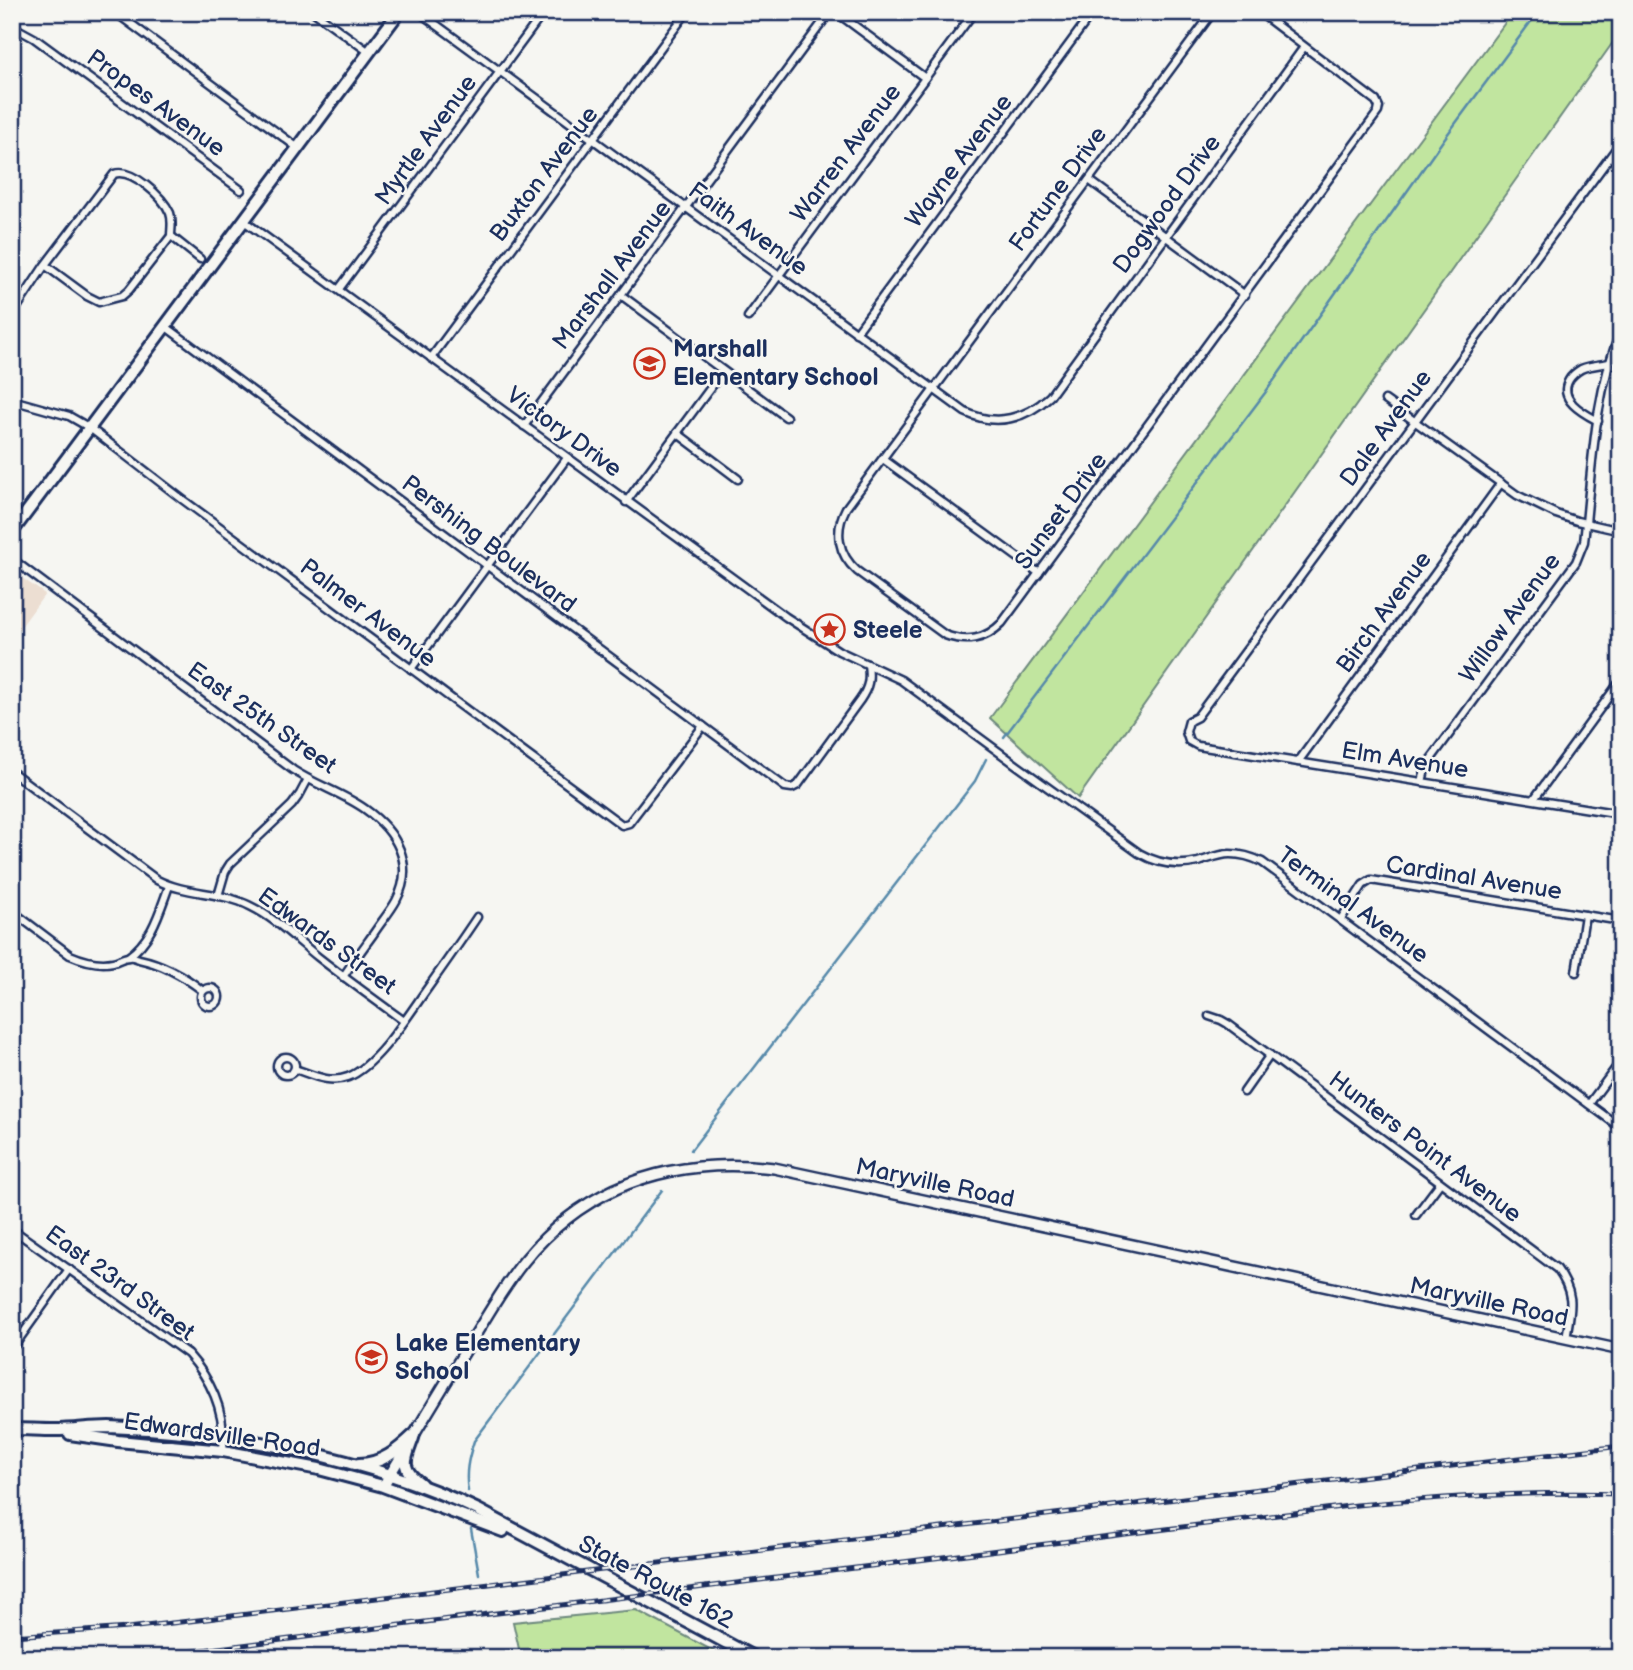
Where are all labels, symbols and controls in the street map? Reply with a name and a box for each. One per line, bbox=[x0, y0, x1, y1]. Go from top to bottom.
street label: Propes Avenue bbox=[81, 43, 231, 163]
street label: Myrtle Avenue bbox=[369, 69, 483, 211]
street label: Warren Avenue bbox=[785, 78, 907, 228]
street label: Wayne Avenue bbox=[899, 88, 1019, 234]
street label: Buxton Avenue bbox=[484, 101, 604, 247]
street label: Fortune Drive bbox=[1003, 121, 1113, 257]
street label: Dogwood Drive bbox=[1107, 129, 1227, 279]
street label: Faith Avenue bbox=[683, 176, 813, 282]
street label: Marshall Avenue bbox=[546, 195, 678, 355]
place label: Marshall Elementary School bbox=[673, 335, 879, 392]
school or university icon: Marshall Elementary School bbox=[633, 346, 667, 380]
street label: Dale Avenue bbox=[1334, 364, 1438, 492]
street label: Victory Drive bbox=[501, 380, 627, 484]
street label: Sunset Drive bbox=[1009, 447, 1113, 575]
street label: Pershing Boulevard bbox=[396, 469, 582, 619]
street label: Birch Avenue bbox=[1330, 546, 1438, 678]
street label: Willow Avenue bbox=[1453, 547, 1567, 689]
street label: Palmer Avenue bbox=[294, 552, 442, 674]
place icon: Steele bbox=[813, 613, 847, 647]
place label: Steele bbox=[853, 616, 923, 645]
street label: East 25th Street bbox=[182, 656, 343, 781]
street label: Elm Avenue bbox=[1339, 736, 1471, 784]
street label: Terminal Avenue bbox=[1272, 840, 1434, 970]
street label: Cardinal Avenue bbox=[1384, 850, 1564, 906]
street label: Edwards Street bbox=[252, 881, 402, 1001]
street label: Hunters Point Avenue bbox=[1323, 1065, 1527, 1229]
street label: Maryville Road bbox=[853, 1152, 1017, 1214]
street label: East 23rd Street bbox=[40, 1219, 201, 1347]
street label: Maryville Road bbox=[1407, 1271, 1571, 1333]
place label: Lake Elementary School bbox=[395, 1329, 580, 1386]
school or university icon: Lake Elementary School bbox=[355, 1340, 389, 1374]
street label: Edwardsville Road bbox=[122, 1407, 322, 1463]
street label: State Route 162 bbox=[574, 1529, 738, 1635]

